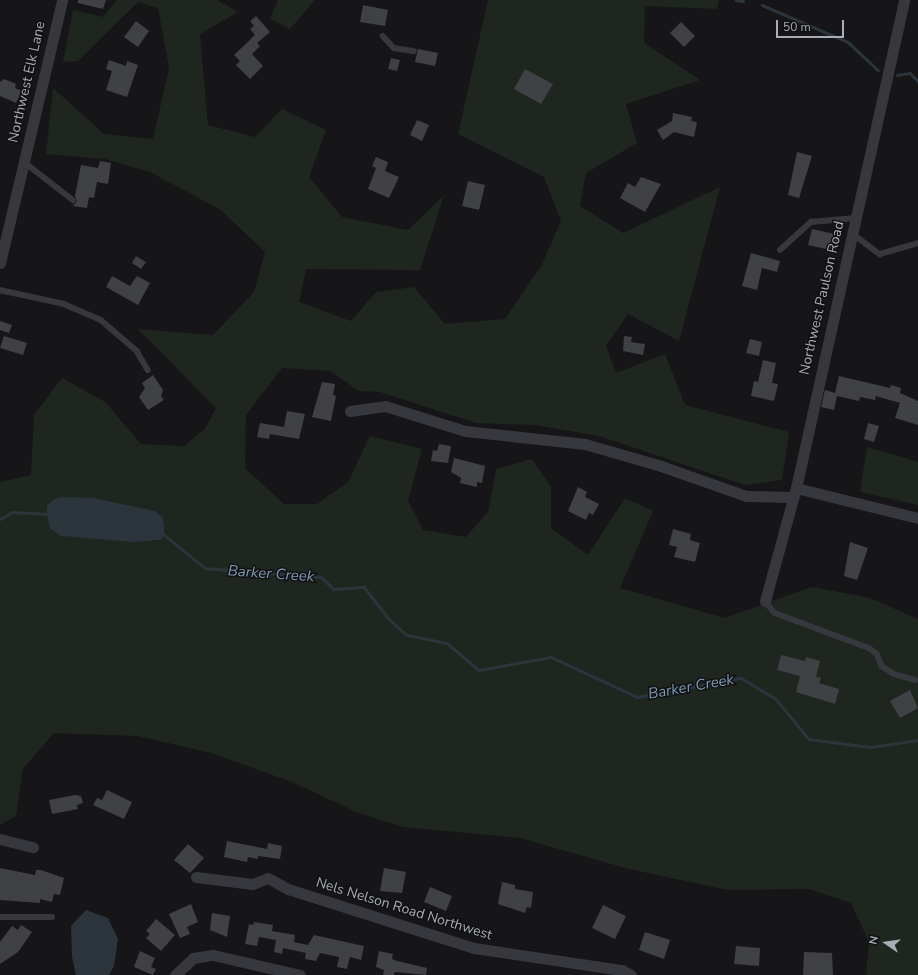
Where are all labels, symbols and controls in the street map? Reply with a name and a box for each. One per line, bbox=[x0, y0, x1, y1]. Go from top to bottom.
scale bar bbox=[778, 12, 846, 38]
text: 50 m bbox=[783, 19, 811, 35]
street label: Northwest Elk Lane bbox=[5, 20, 49, 144]
street label: Northwest Paulson Road bbox=[796, 220, 848, 376]
water label: Barker Creek bbox=[227, 562, 315, 586]
water label: Barker Creek bbox=[647, 671, 735, 703]
street label: Nels Nelson Road Northwest bbox=[314, 874, 494, 944]
north arrow bbox=[866, 923, 906, 963]
text: N bbox=[866, 934, 882, 946]

